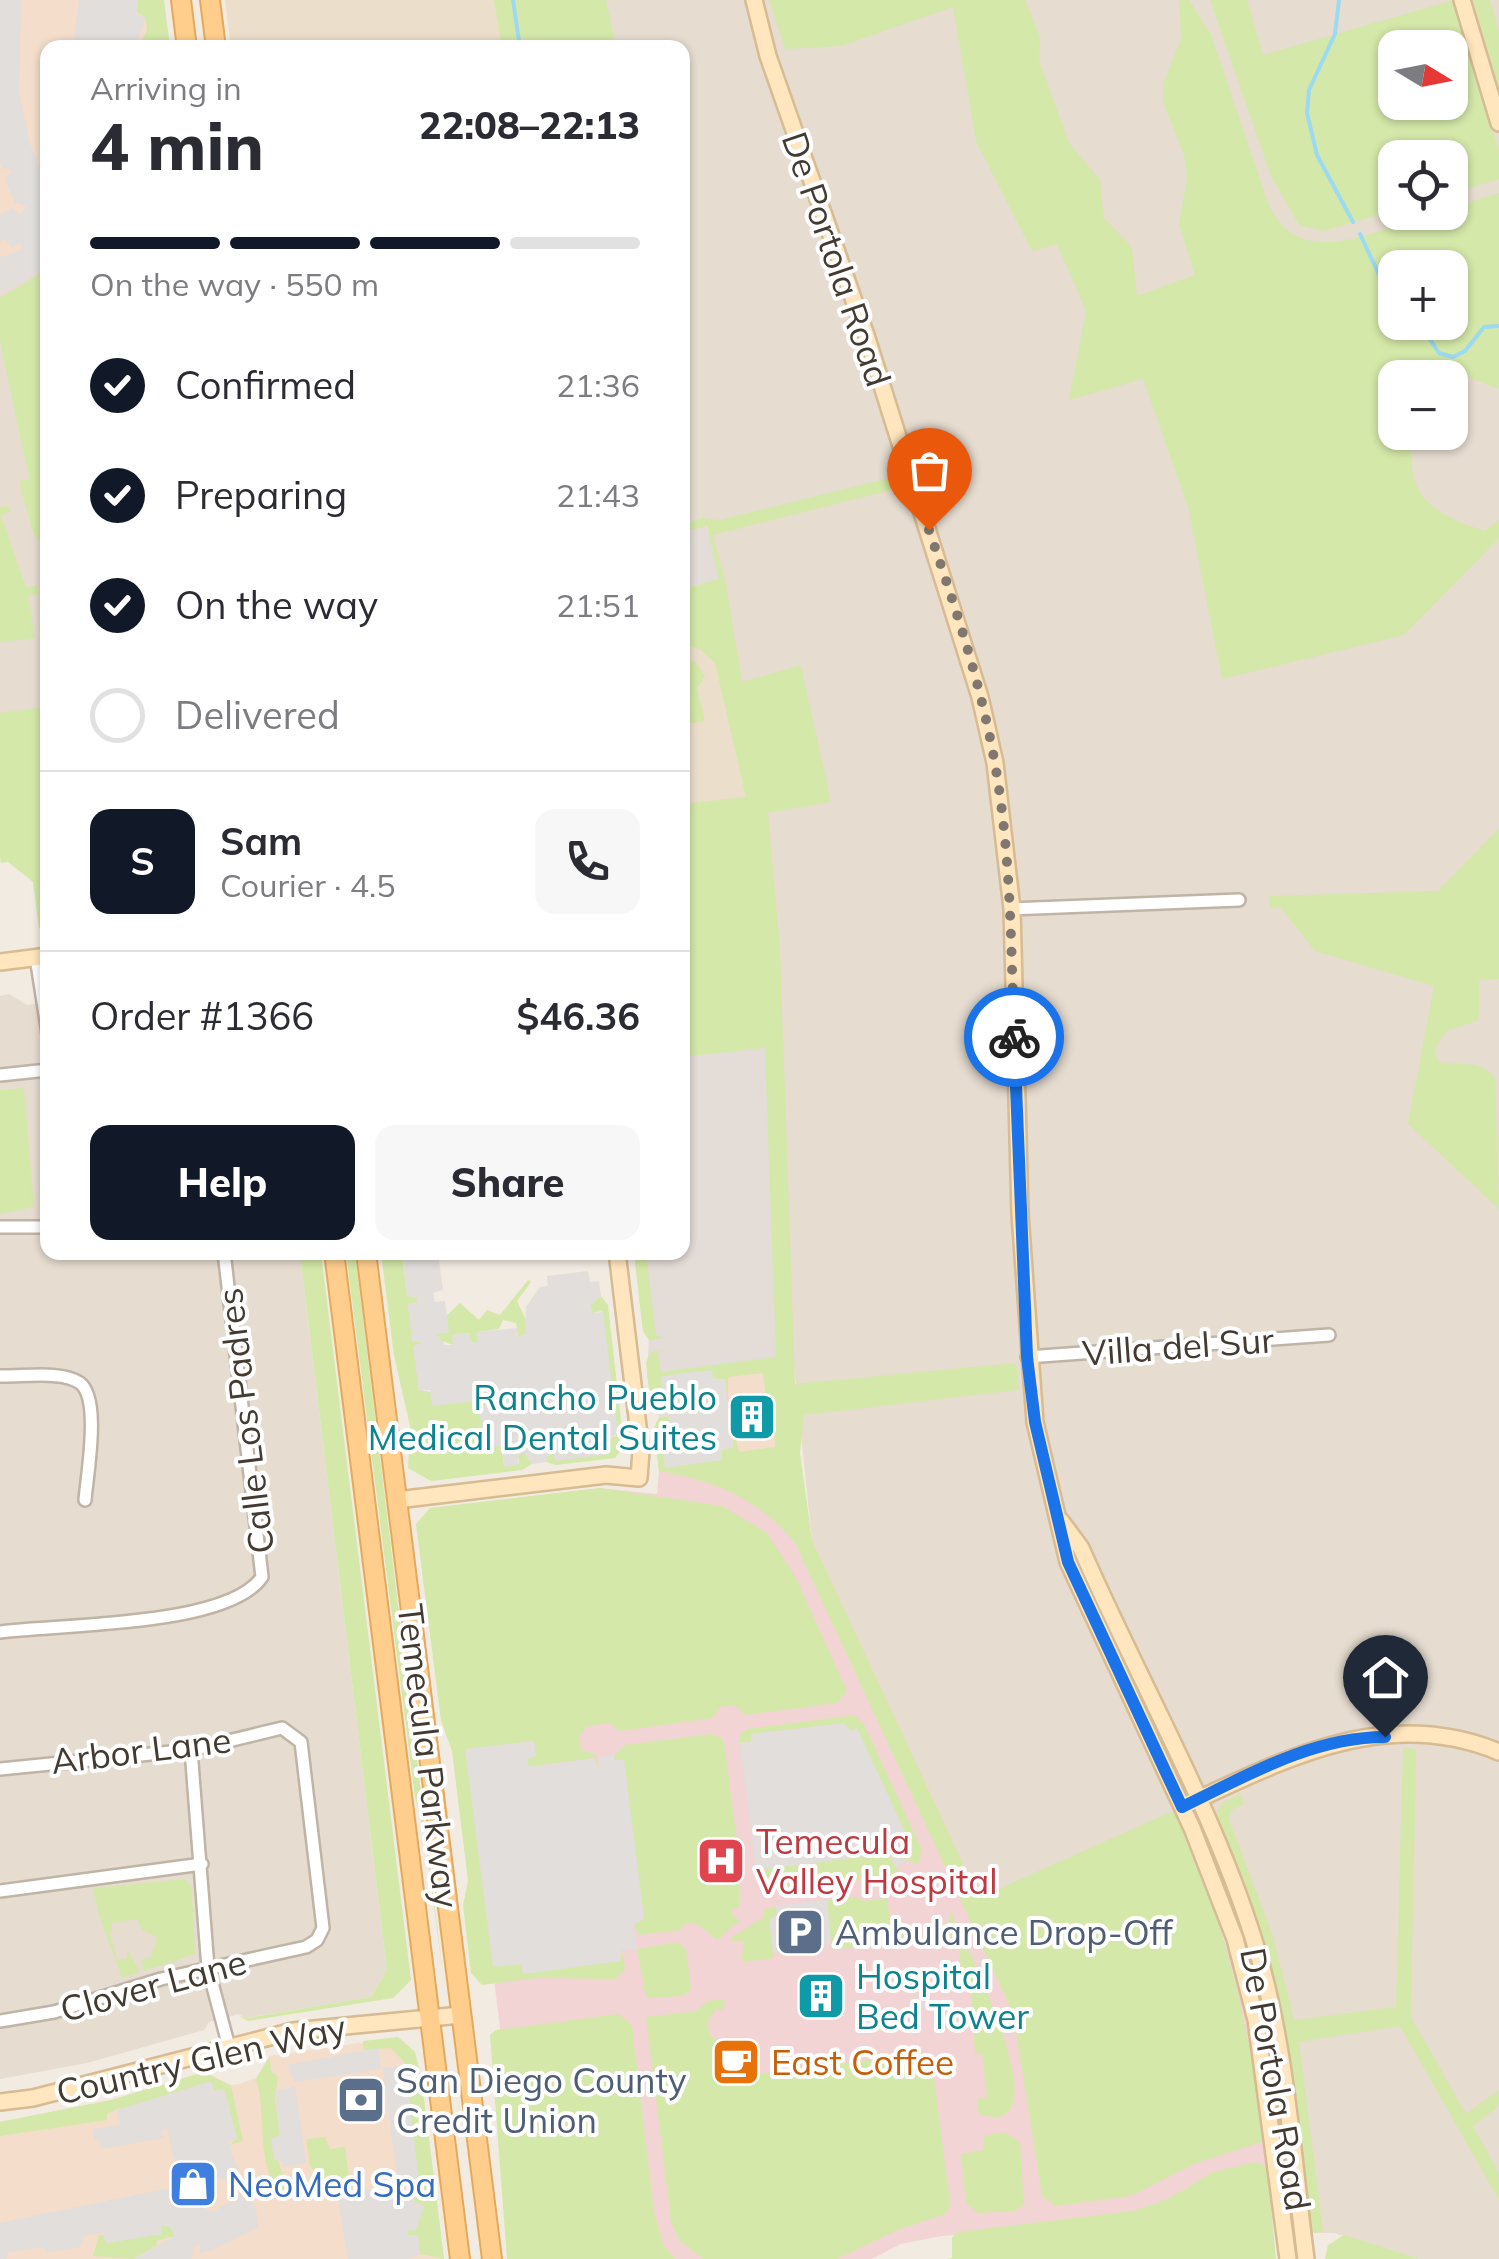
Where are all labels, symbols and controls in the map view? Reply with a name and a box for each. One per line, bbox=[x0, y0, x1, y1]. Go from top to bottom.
north arrow bbox=[1378, 30, 1468, 120]
map controls bbox=[1378, 30, 1468, 450]
text: Arriving in bbox=[90, 68, 242, 108]
text: 22:08–22:13 bbox=[419, 101, 640, 149]
text: 4 min bbox=[90, 105, 264, 186]
street label: De Portola Road bbox=[773, 126, 901, 392]
button: locate bbox=[1378, 140, 1468, 230]
button: + bbox=[1378, 250, 1468, 340]
text: On the way · 550 m bbox=[90, 264, 379, 304]
icon: check bbox=[90, 358, 145, 413]
button: − bbox=[1378, 360, 1468, 450]
text: Confirmed bbox=[175, 361, 356, 409]
text: 21:36 bbox=[556, 365, 640, 405]
pin bbox=[887, 428, 972, 531]
icon: bag bbox=[902, 443, 957, 498]
icon: check bbox=[90, 468, 145, 523]
text: Preparing bbox=[175, 471, 347, 519]
text: 21:43 bbox=[556, 475, 640, 515]
icon: check bbox=[90, 578, 145, 633]
text: On the way bbox=[175, 581, 378, 629]
text: 21:51 bbox=[556, 585, 640, 625]
text: Delivered bbox=[175, 691, 340, 739]
button: phone bbox=[535, 809, 640, 914]
text: Sam bbox=[220, 817, 302, 865]
text: S bbox=[130, 837, 155, 885]
text: Courier · 4.5 bbox=[220, 865, 396, 905]
courier bbox=[964, 987, 1064, 1087]
text: Order #1366 bbox=[90, 992, 314, 1040]
text: $46.36 bbox=[517, 992, 640, 1040]
icon: bike bbox=[987, 1010, 1042, 1065]
button: Help bbox=[90, 1125, 355, 1240]
button: Share bbox=[375, 1125, 640, 1240]
street label: Calle Los Padres bbox=[207, 1286, 283, 1556]
street label: Villa del Sur bbox=[1081, 1317, 1275, 1375]
place label: Rancho Pueblo Medical Dental Suites bbox=[368, 1375, 717, 1459]
building icon: Rancho Pueblo Medical Dental Suites bbox=[726, 1391, 778, 1443]
street label: Temecula Parkway bbox=[389, 1602, 470, 1911]
pin bbox=[1343, 1635, 1428, 1738]
icon: home bbox=[1358, 1650, 1413, 1705]
street label: Arbor Lane bbox=[49, 1717, 233, 1783]
place label: Temecula Valley Hospital bbox=[756, 1819, 998, 1903]
hospital icon: Temecula Valley Hospital bbox=[695, 1835, 747, 1887]
parking icon: Ambulance Drop-Off bbox=[774, 1906, 826, 1958]
place label: Ambulance Drop-Off bbox=[835, 1910, 1174, 1954]
street label: Clover Lane bbox=[55, 1939, 251, 2031]
street label: De Portola Road bbox=[1231, 1944, 1321, 2214]
place label: Hospital Bed Tower bbox=[856, 1954, 1029, 2038]
building icon: Hospital Bed Tower bbox=[795, 1970, 847, 2022]
street label: Country Glen Way bbox=[52, 2004, 351, 2114]
cafe icon: East Coffee bbox=[710, 2036, 762, 2088]
place label: East Coffee bbox=[771, 2040, 954, 2084]
place label: San Diego County Credit Union bbox=[396, 2058, 687, 2142]
bank icon: San Diego County Credit Union bbox=[335, 2074, 387, 2126]
shop icon: NeoMed Spa bbox=[167, 2158, 219, 2210]
place label: NeoMed Spa bbox=[228, 2162, 436, 2206]

